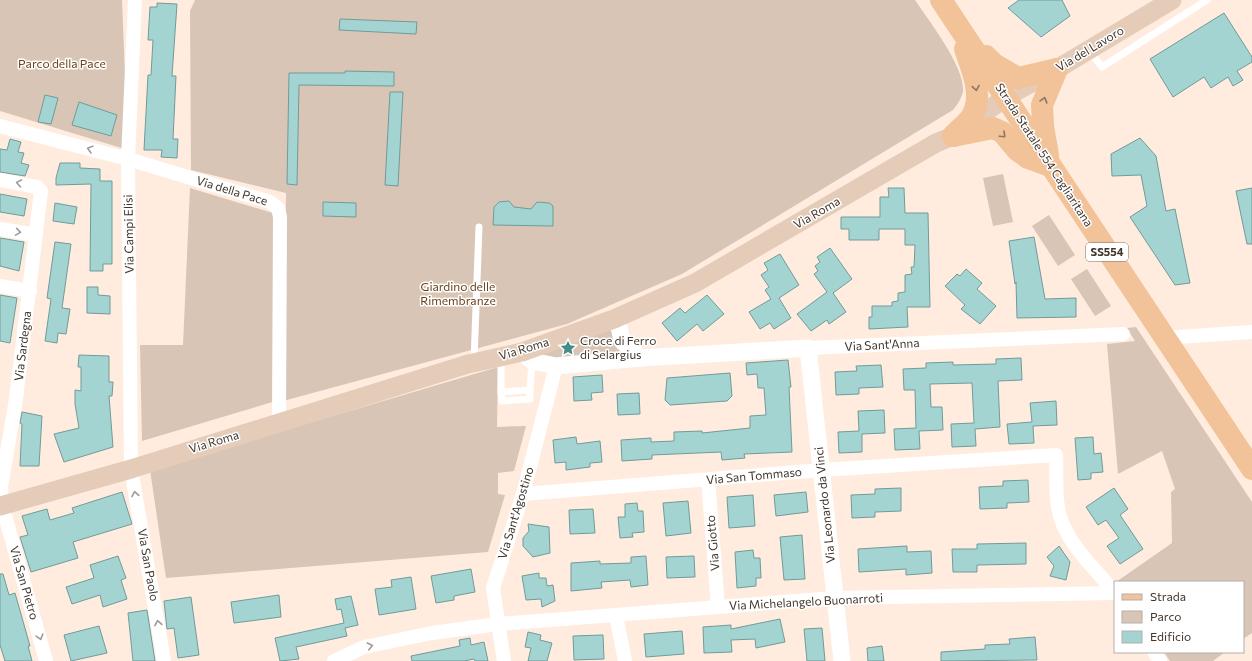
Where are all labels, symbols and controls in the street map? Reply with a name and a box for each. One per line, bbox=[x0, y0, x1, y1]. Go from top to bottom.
street label: Via del Lavoro bbox=[1053, 22, 1126, 74]
park label: Parco della Pace bbox=[18, 56, 106, 70]
street label: Strada Statale 554 Cagliaritana bbox=[993, 80, 1097, 229]
one-way arrow bbox=[971, 84, 980, 91]
one-way arrow bbox=[1040, 97, 1048, 104]
one-way arrow bbox=[998, 130, 1006, 138]
one-way arrow bbox=[87, 145, 94, 154]
street label: Via della Pace bbox=[195, 173, 270, 208]
one-way arrow bbox=[16, 180, 22, 188]
street label: Via Roma bbox=[791, 193, 842, 231]
street label: Via Campi Elisi bbox=[120, 194, 136, 274]
one-way arrow bbox=[15, 227, 21, 236]
road number: SS554 bbox=[1086, 243, 1128, 261]
park label: Giardino delle Rimembranze bbox=[420, 279, 496, 307]
street label: Via Sardegna bbox=[11, 310, 33, 382]
place label: Croce di Ferro di Selargius bbox=[580, 333, 656, 361]
street label: Via Roma bbox=[497, 334, 550, 362]
street label: Via Sant'Anna bbox=[844, 335, 920, 353]
place icon: Croce di Ferro di Selargius bbox=[559, 339, 577, 357]
street label: Via Roma bbox=[187, 427, 240, 455]
street label: Via Leonardo da Vinci bbox=[811, 446, 837, 564]
street label: Via San Tommaso bbox=[705, 464, 802, 486]
street label: Via Sant'Agostino bbox=[494, 465, 536, 561]
one-way arrow bbox=[132, 491, 140, 498]
street label: Via Giotto bbox=[703, 515, 721, 571]
street label: Via San Paolo bbox=[136, 527, 162, 602]
street label: Via San Pietro bbox=[8, 544, 42, 621]
legend bbox=[1114, 581, 1244, 653]
text: Strada bbox=[1150, 589, 1186, 603]
street label: Via Michelangelo Buonarroti bbox=[729, 590, 883, 612]
text: Parco bbox=[1150, 609, 1182, 623]
one-way arrow bbox=[154, 619, 162, 626]
text: Edificio bbox=[1150, 629, 1191, 643]
one-way arrow bbox=[35, 633, 44, 640]
one-way arrow bbox=[367, 643, 373, 651]

